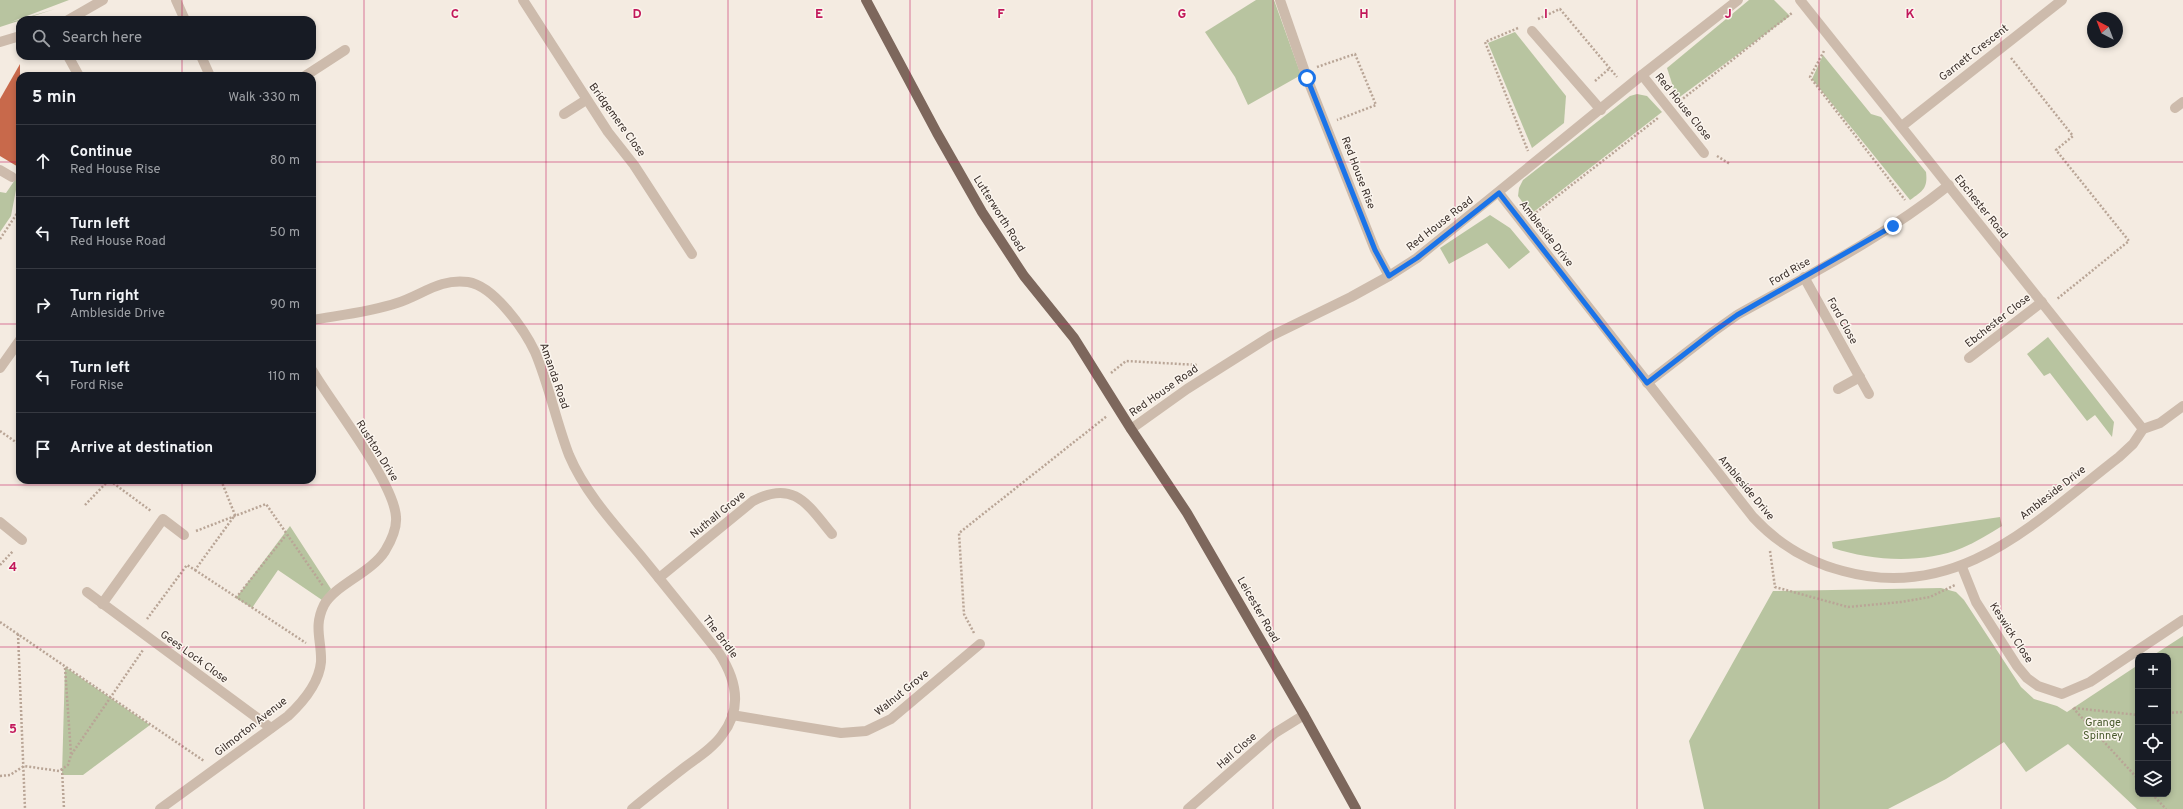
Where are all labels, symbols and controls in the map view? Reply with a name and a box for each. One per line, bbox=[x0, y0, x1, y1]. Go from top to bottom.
text: C bbox=[451, 7, 459, 23]
text: D bbox=[632, 7, 642, 23]
text: E bbox=[815, 7, 823, 23]
text: F bbox=[997, 7, 1005, 23]
text: G bbox=[1178, 7, 1187, 23]
text: H bbox=[1359, 7, 1369, 23]
text: I bbox=[1544, 7, 1548, 23]
text: J bbox=[1724, 7, 1732, 23]
text: K bbox=[1905, 7, 1915, 23]
north arrow bbox=[2087, 12, 2123, 48]
search box bbox=[16, 16, 316, 60]
street label: Garnett Crescent bbox=[1936, 22, 2012, 84]
icon: search bbox=[30, 27, 52, 49]
text: Search here bbox=[62, 29, 142, 48]
route start bbox=[1298, 69, 1316, 87]
street label: Red House Close bbox=[1652, 71, 1714, 144]
street label: Bridgemere Close bbox=[586, 80, 648, 160]
text: 5 min bbox=[32, 87, 76, 109]
text: Walk · 330 m bbox=[228, 90, 300, 106]
street label: Red House Rise bbox=[1338, 135, 1378, 211]
text: Continue bbox=[70, 143, 132, 162]
icon: ahead bbox=[32, 150, 54, 172]
text: 80 m bbox=[270, 153, 300, 169]
text: Red House Rise bbox=[70, 162, 161, 178]
street label: Ebchester Road bbox=[1951, 172, 2011, 242]
street label: Lutterworth Road bbox=[970, 173, 1028, 255]
street label: Red House Road bbox=[1404, 194, 1476, 254]
street label: Ambleside Drive bbox=[1516, 198, 1576, 270]
text: Turn left bbox=[70, 215, 130, 234]
route end bbox=[1884, 217, 1902, 235]
icon: left bbox=[32, 222, 54, 244]
text: 50 m bbox=[270, 225, 300, 241]
text: Red House Road bbox=[70, 234, 166, 250]
street label: Ford Rise bbox=[1767, 255, 1813, 289]
text: Turn right bbox=[70, 287, 139, 306]
street label: Ebchester Close bbox=[1962, 291, 2034, 351]
icon: right bbox=[32, 294, 54, 316]
street label: Ford Close bbox=[1823, 295, 1861, 347]
text: 90 m bbox=[270, 297, 300, 313]
text: Ambleside Drive bbox=[70, 306, 165, 322]
street label: Amanda Road bbox=[536, 341, 572, 411]
text: Turn left bbox=[70, 359, 130, 378]
street label: Red House Road bbox=[1127, 362, 1201, 420]
icon: left bbox=[32, 366, 54, 388]
text: 110 m bbox=[268, 369, 300, 385]
text: Ford Rise bbox=[70, 378, 123, 394]
street label: Rushton Drive bbox=[353, 418, 401, 484]
icon: arrive bbox=[32, 438, 54, 460]
text: Arrive at destination bbox=[70, 439, 213, 458]
street label: Ambleside Drive bbox=[1715, 453, 1777, 523]
street label: Ambleside Drive bbox=[2017, 463, 2089, 523]
street label: Nuthall Grove bbox=[687, 488, 749, 542]
text: 4 bbox=[9, 560, 17, 576]
street label: Leicester Road bbox=[1234, 575, 1282, 645]
street label: Keswick Close bbox=[1986, 600, 2036, 666]
street label: The Bridle bbox=[699, 613, 741, 661]
street label: Gees Lock Close bbox=[157, 628, 231, 686]
map controls bbox=[2135, 653, 2171, 797]
button: + bbox=[2135, 653, 2171, 689]
street label: Walnut Grove bbox=[872, 667, 932, 719]
button: − bbox=[2135, 689, 2171, 725]
street label: Gilmorton Avenue bbox=[212, 694, 290, 760]
park label: Grange Spinney bbox=[2083, 716, 2123, 743]
text: 5 bbox=[9, 722, 17, 738]
button: locate bbox=[2135, 725, 2171, 761]
street label: Hall Close bbox=[1214, 730, 1260, 772]
button: layers bbox=[2135, 761, 2171, 797]

